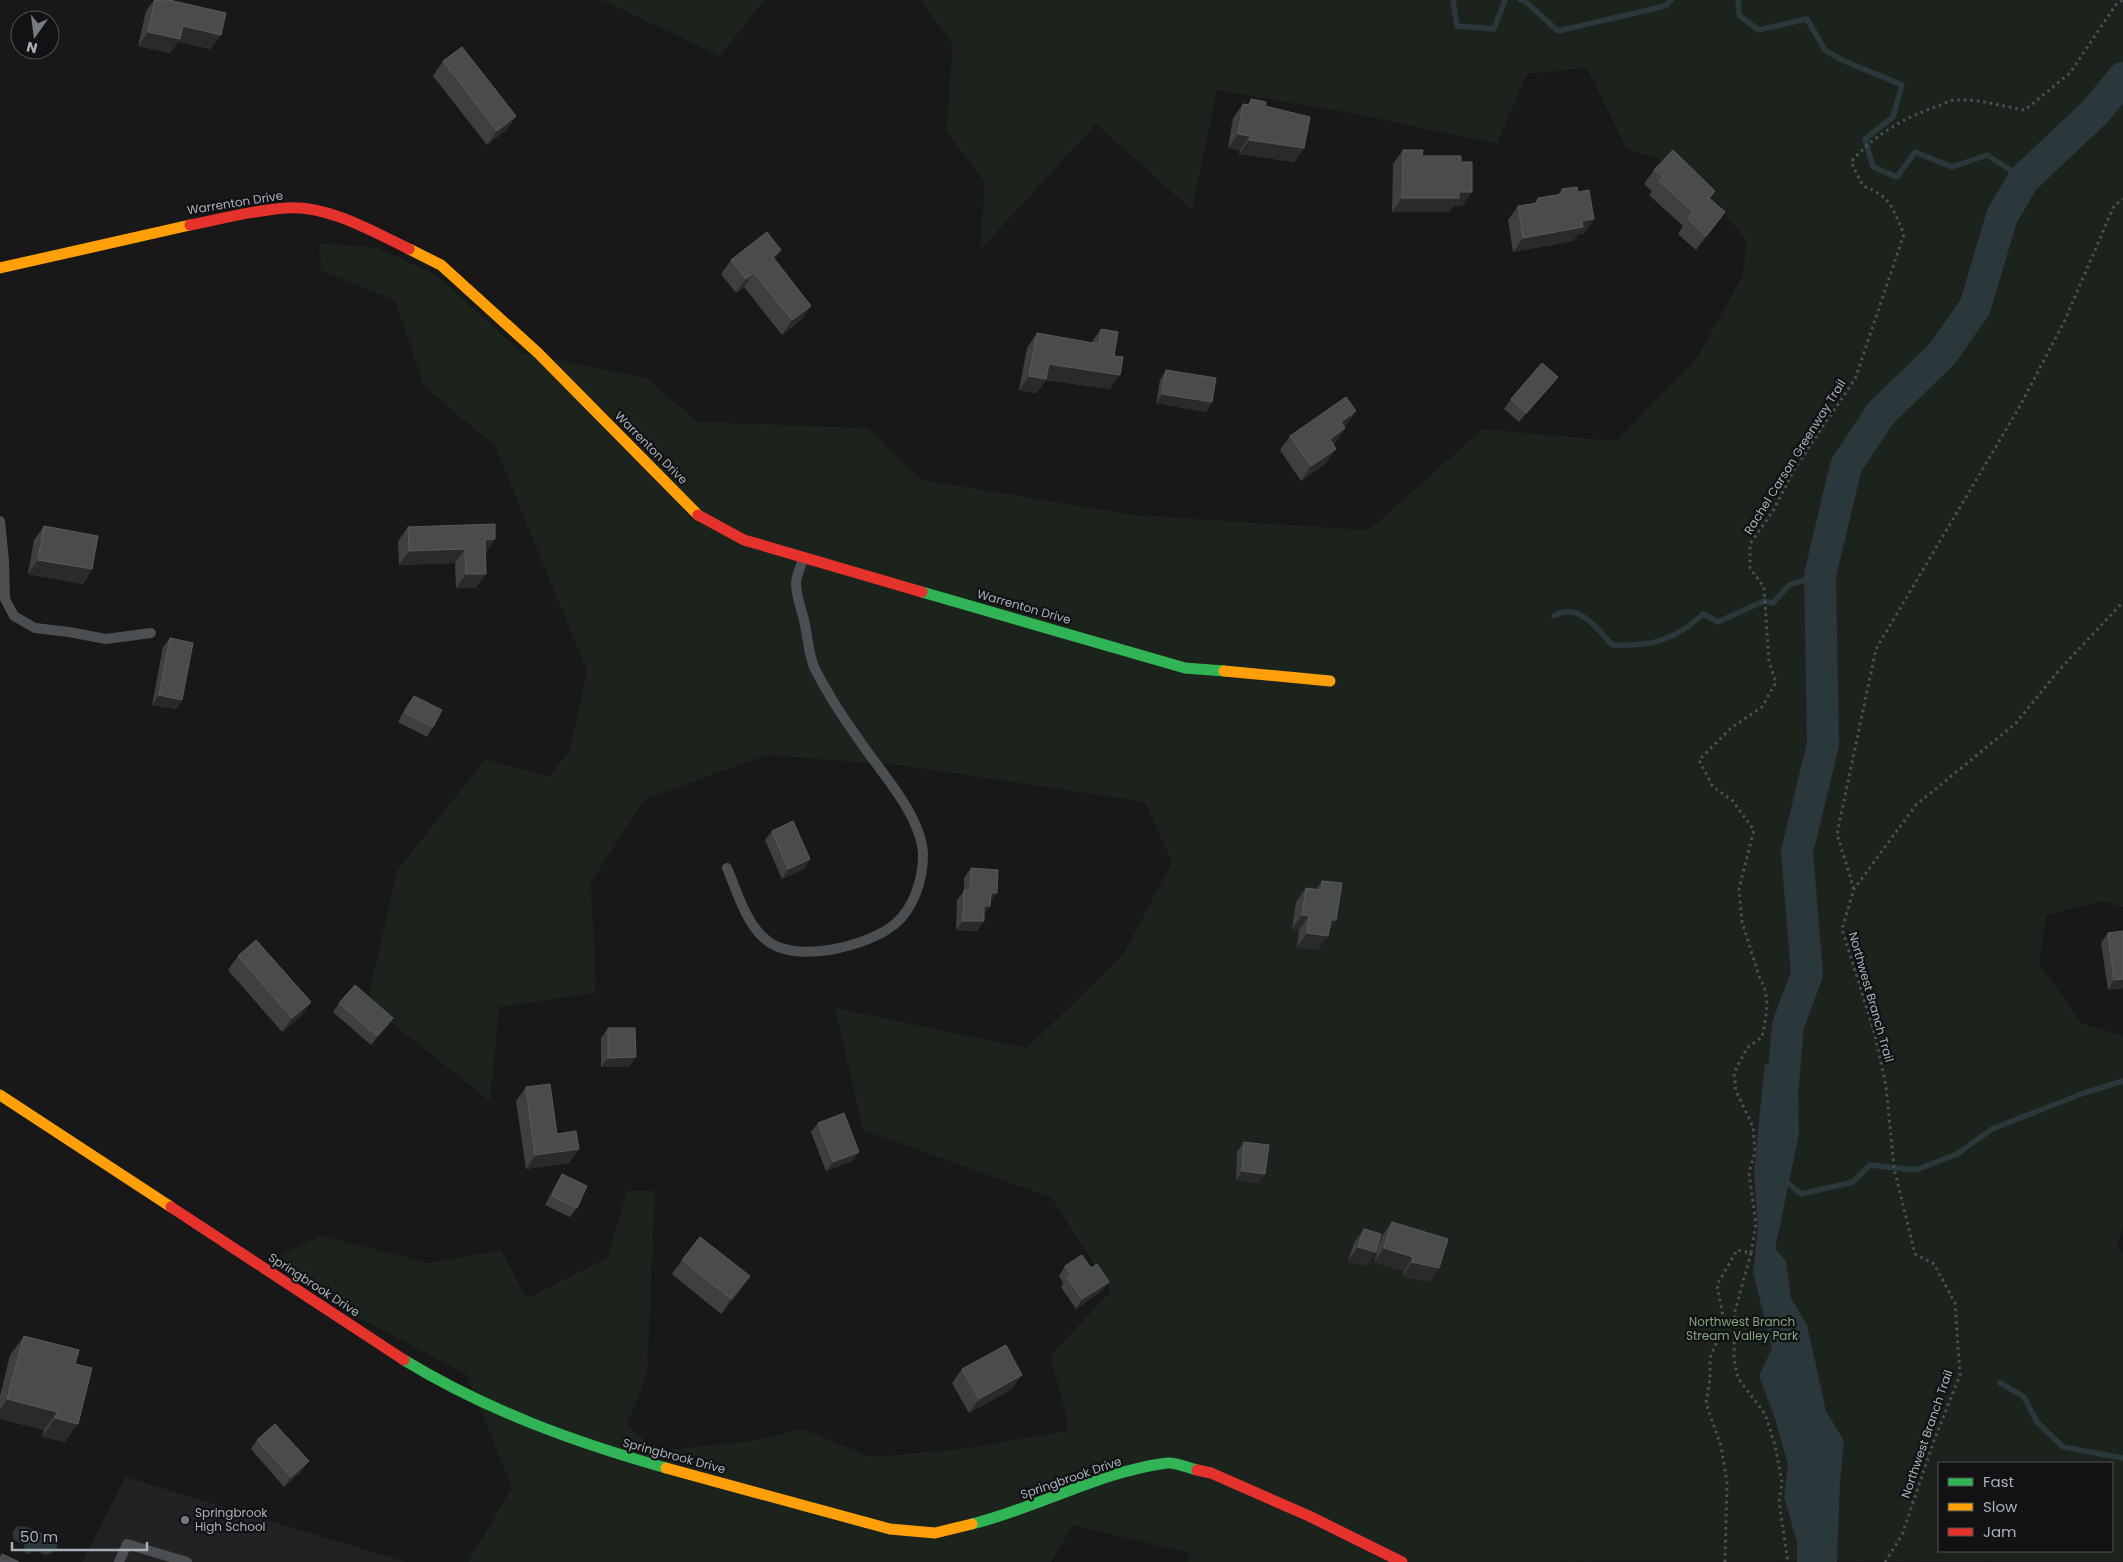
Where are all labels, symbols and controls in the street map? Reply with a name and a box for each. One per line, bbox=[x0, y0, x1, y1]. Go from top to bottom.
north arrow bbox=[10, 10, 60, 60]
text: N bbox=[24, 37, 39, 59]
street label: Warrenton Drive bbox=[186, 187, 284, 218]
street label: Rachel Carson Greenway Trail bbox=[1740, 376, 1849, 538]
street label: Warrenton Drive bbox=[611, 407, 692, 488]
street label: Warrenton Drive bbox=[975, 585, 1073, 628]
street label: Northwest Branch Trail bbox=[1845, 930, 1898, 1064]
street label: Springbrook Drive bbox=[265, 1249, 363, 1321]
park label: Northwest Branch Stream Valley Park bbox=[1686, 1313, 1799, 1344]
street label: Northwest Branch Trail bbox=[1897, 1367, 1956, 1500]
street label: Springbrook Drive bbox=[621, 1434, 727, 1477]
street label: Springbrook Drive bbox=[1018, 1452, 1124, 1503]
legend bbox=[1938, 1462, 2113, 1552]
text: Fast bbox=[1983, 1471, 2014, 1492]
text: Slow bbox=[1983, 1496, 2018, 1517]
place label: Springbrook High School bbox=[195, 1504, 268, 1535]
marker: Springbrook High School bbox=[179, 1514, 191, 1526]
scale bar bbox=[12, 1520, 148, 1552]
text: Jam bbox=[1983, 1521, 2017, 1542]
text: 50 m bbox=[20, 1526, 58, 1547]

